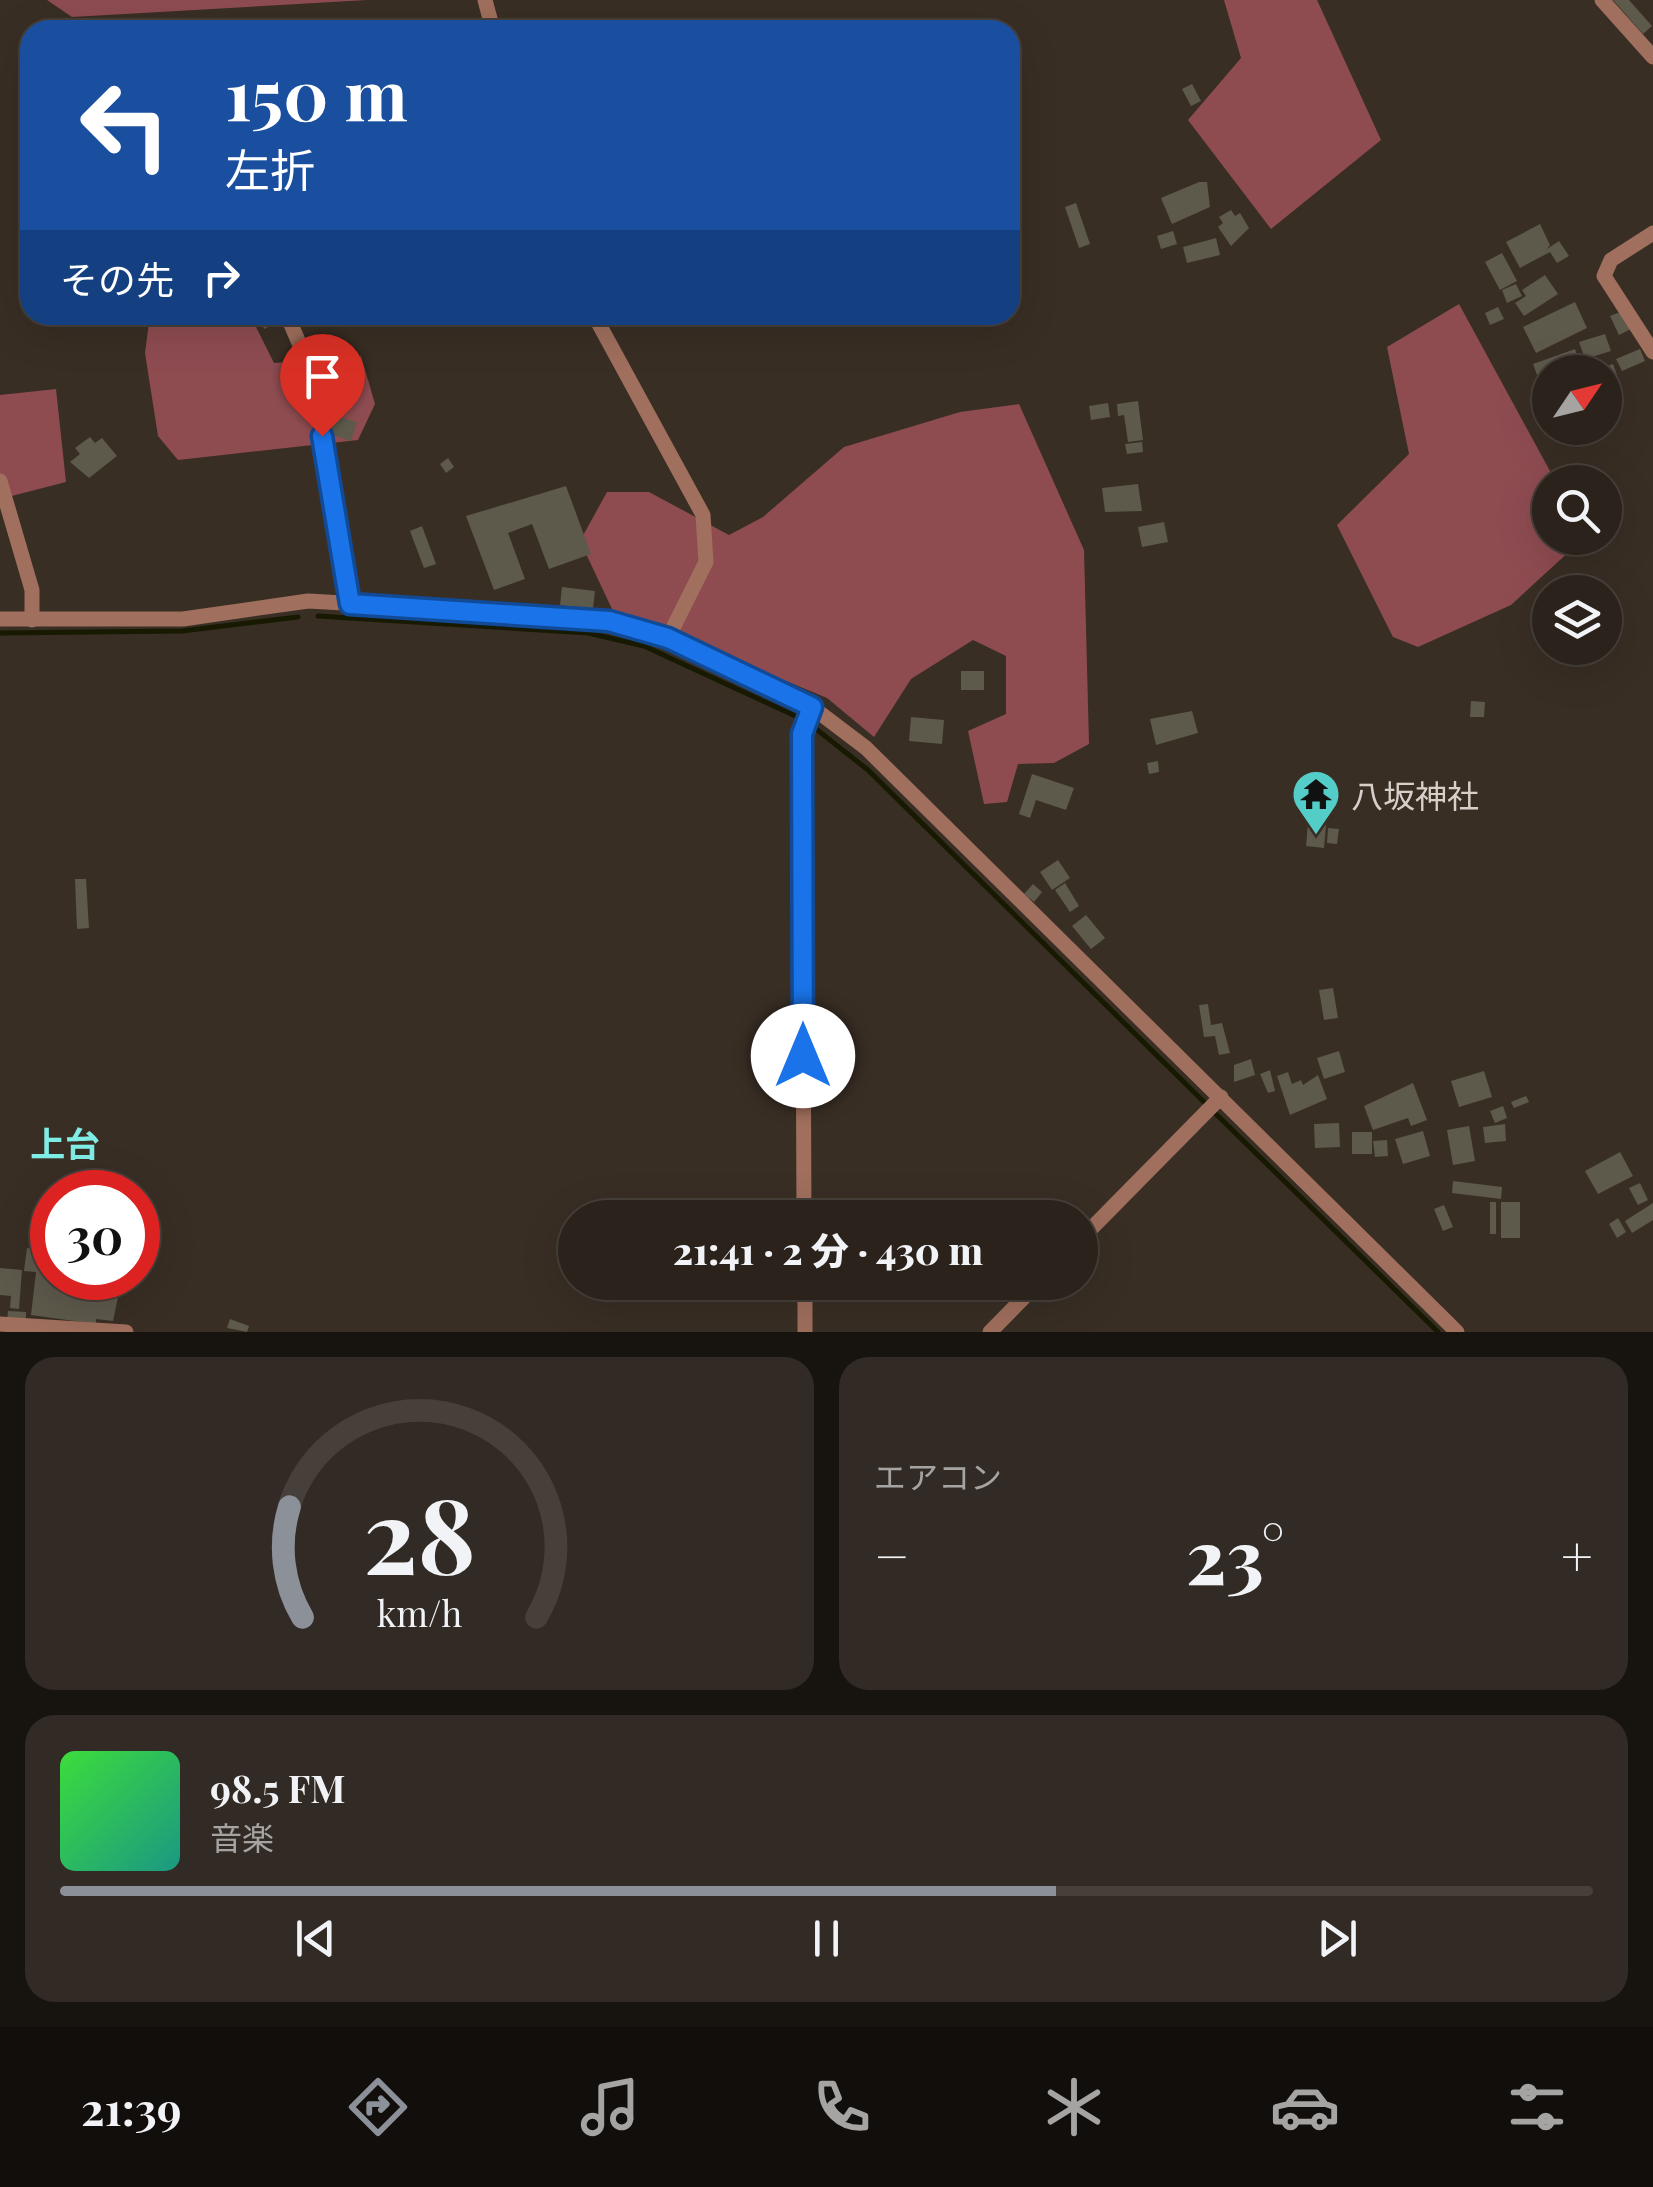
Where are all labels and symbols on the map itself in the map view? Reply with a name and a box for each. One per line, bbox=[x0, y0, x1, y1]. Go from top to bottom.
pin bbox=[280, 334, 365, 437]
north arrow bbox=[1532, 355, 1622, 445]
temple icon: 八坂神社 bbox=[1290, 768, 1342, 836]
place label: 八坂神社 bbox=[1351, 773, 1479, 816]
position arrow bbox=[751, 1004, 855, 1108]
district label: 上台 bbox=[30, 1119, 100, 1166]
speed limit sign: 30 bbox=[30, 1170, 160, 1300]

